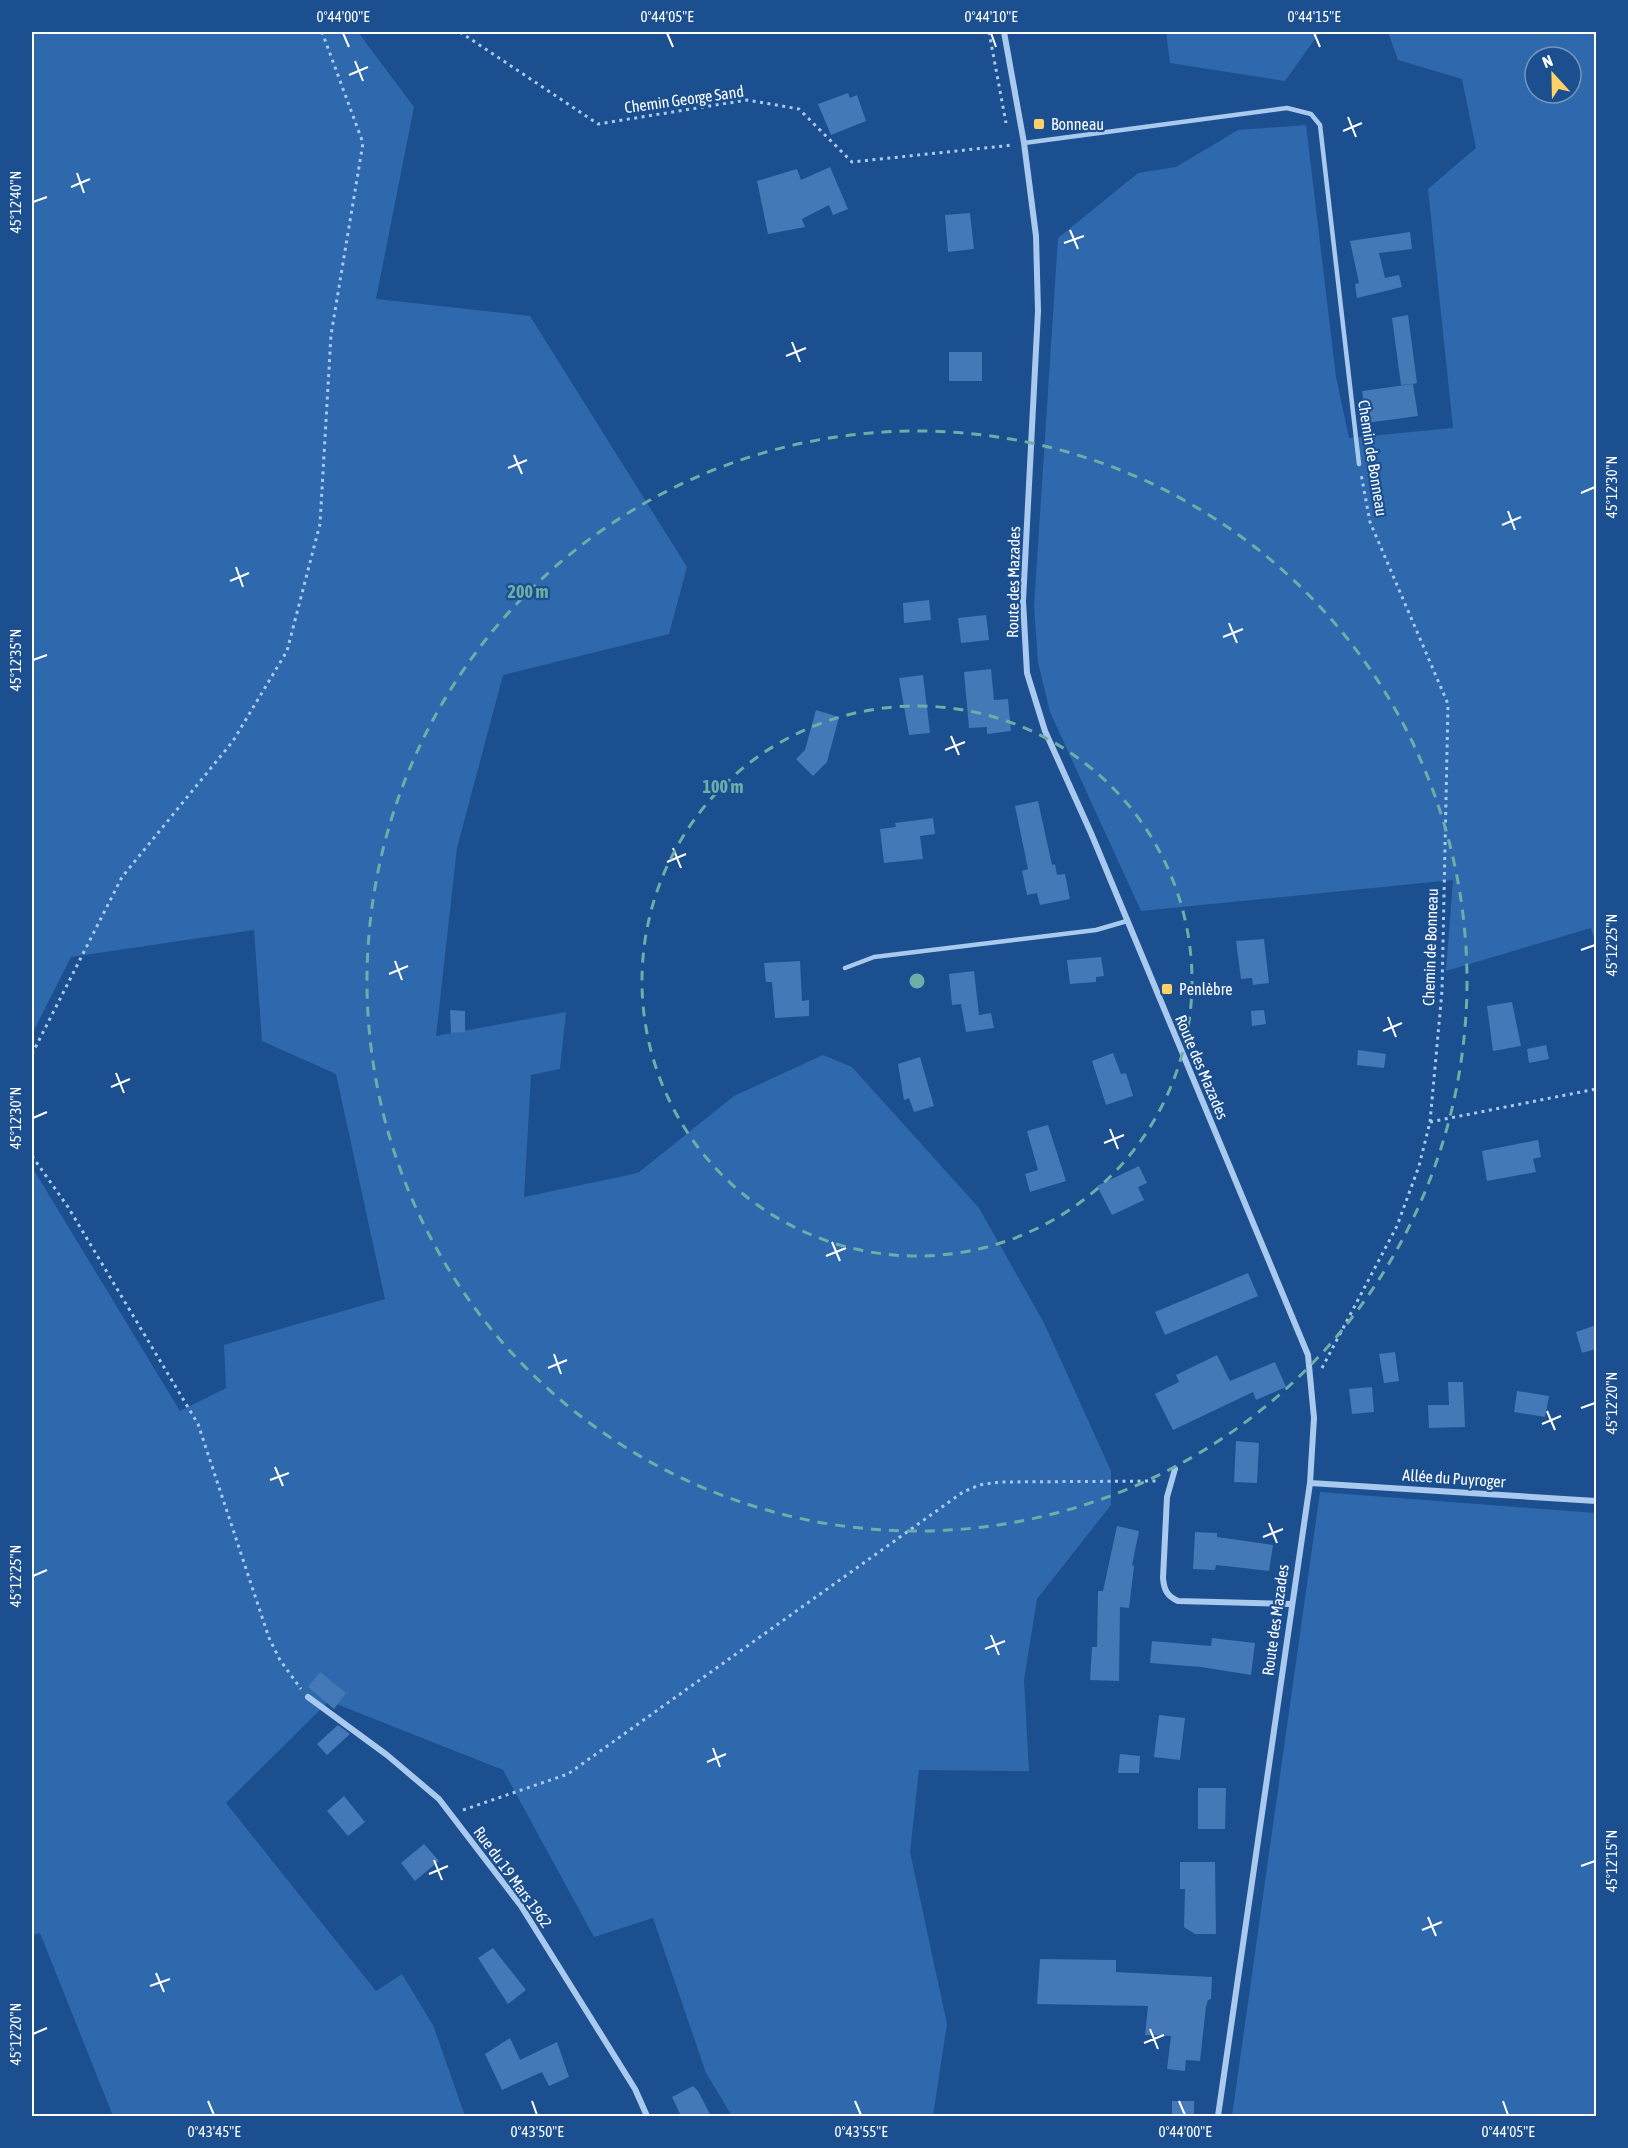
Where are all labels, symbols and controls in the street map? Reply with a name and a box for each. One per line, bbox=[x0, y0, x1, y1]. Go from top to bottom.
text: 0°44'00"E bbox=[316, 8, 370, 25]
text: 0°44'05"E bbox=[640, 8, 694, 25]
text: 0°44'10"E bbox=[964, 8, 1018, 25]
text: 0°44'15"E bbox=[1287, 8, 1341, 25]
north arrow bbox=[1523, 45, 1583, 105]
text: N bbox=[1540, 51, 1555, 71]
street label: Chemin George Sand bbox=[623, 82, 745, 117]
place label: Bonneau bbox=[1051, 115, 1104, 133]
marker: Bonneau bbox=[1032, 117, 1046, 131]
text: 45°12'40"N bbox=[7, 171, 24, 233]
street label: Chemin de Bonneau bbox=[1355, 399, 1391, 517]
text: 45°12'30"N bbox=[1603, 456, 1620, 518]
street label: Route des Mazades bbox=[1003, 526, 1023, 638]
text: 200 m bbox=[508, 581, 548, 602]
text: 45°12'35"N bbox=[7, 629, 24, 691]
text: 100 m bbox=[703, 776, 743, 797]
street label: Chemin de Bonneau bbox=[1419, 888, 1441, 1006]
text: 45°12'25"N bbox=[1603, 914, 1620, 976]
centre of rings bbox=[907, 971, 927, 991]
place label: Penlèbre bbox=[1179, 980, 1233, 998]
marker: Penlèbre bbox=[1160, 982, 1174, 996]
street label: Route des Mazades bbox=[1172, 1012, 1232, 1122]
text: 45°12'30"N bbox=[7, 1087, 24, 1149]
text: 45°12'20"N bbox=[1603, 1372, 1620, 1434]
street label: Allée du Puyroger bbox=[1402, 1465, 1506, 1492]
text: 45°12'25"N bbox=[7, 1545, 24, 1607]
street label: Route des Mazades bbox=[1258, 1563, 1292, 1677]
street label: Rue du 19 Mars 1962 bbox=[470, 1823, 556, 1931]
text: 45°12'15"N bbox=[1603, 1830, 1620, 1892]
text: 45°12'20"N bbox=[7, 2003, 24, 2065]
text: 0°43'45"E bbox=[187, 2123, 241, 2140]
text: 0°43'50"E bbox=[510, 2123, 564, 2140]
text: 0°43'55"E bbox=[834, 2123, 888, 2140]
text: 0°44'00"E bbox=[1158, 2123, 1212, 2140]
text: 0°44'05"E bbox=[1481, 2123, 1535, 2140]

